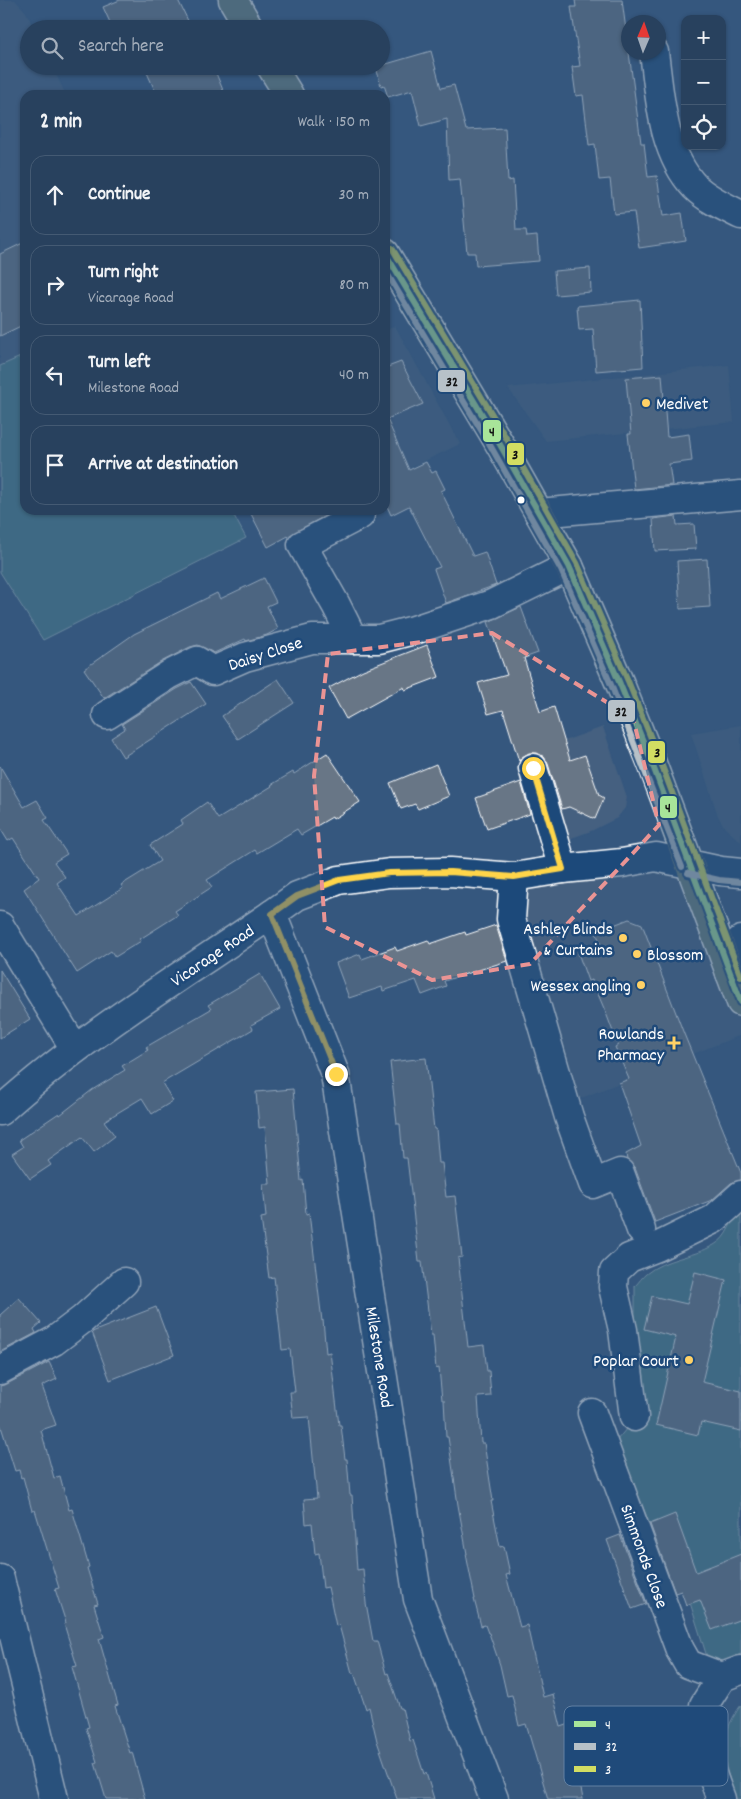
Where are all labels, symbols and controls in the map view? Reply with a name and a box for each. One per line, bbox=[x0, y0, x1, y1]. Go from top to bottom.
north arrow bbox=[621, 15, 666, 60]
map controls bbox=[681, 15, 726, 150]
button: + bbox=[681, 15, 726, 60]
search box bbox=[20, 20, 390, 75]
icon: search bbox=[38, 34, 66, 62]
text: Search here bbox=[78, 34, 164, 61]
button: − bbox=[681, 60, 726, 105]
button: locate bbox=[681, 105, 726, 150]
text: 2 min bbox=[40, 108, 82, 138]
text: Walk · 150 m bbox=[298, 111, 370, 134]
icon: ahead bbox=[41, 181, 69, 209]
text: Continue bbox=[88, 182, 150, 209]
text: 30 m bbox=[339, 184, 369, 207]
text: Turn right bbox=[88, 260, 159, 287]
icon: right bbox=[41, 271, 69, 299]
text: 80 m bbox=[339, 274, 369, 297]
text: Vicarage Road bbox=[88, 287, 174, 310]
text: Turn left bbox=[88, 350, 151, 377]
icon: left bbox=[41, 361, 69, 389]
text: 40 m bbox=[339, 364, 369, 387]
line badge: 32 bbox=[437, 369, 466, 393]
text: 32 bbox=[446, 373, 458, 393]
text: Milestone Road bbox=[88, 377, 179, 400]
place label: Medivet bbox=[656, 393, 709, 418]
marker: Medivet bbox=[640, 397, 652, 409]
line badge: 4 bbox=[482, 419, 502, 443]
text: 4 bbox=[489, 423, 495, 443]
line badge: 3 bbox=[506, 442, 525, 466]
text: 3 bbox=[512, 446, 518, 466]
icon: arrive bbox=[41, 451, 69, 479]
text: Arrive at destination bbox=[88, 452, 238, 479]
unlabelled marker bbox=[516, 495, 526, 505]
street label: Daisy Close bbox=[225, 632, 306, 679]
line badge: 32 bbox=[607, 699, 636, 723]
text: 32 bbox=[615, 703, 627, 723]
line badge: 3 bbox=[647, 740, 666, 764]
text: 3 bbox=[654, 744, 660, 764]
route start bbox=[522, 757, 545, 780]
line badge: 4 bbox=[659, 795, 678, 819]
text: 4 bbox=[665, 799, 671, 819]
place label: Ashley Blinds & Curtains bbox=[523, 918, 613, 964]
street label: Vicarage Road bbox=[166, 920, 260, 994]
marker: Ashley Blinds & Curtains bbox=[617, 932, 629, 944]
place label: Blossom bbox=[647, 944, 703, 969]
marker: Blossom bbox=[631, 948, 643, 960]
place label: Wessex angling bbox=[530, 975, 631, 1000]
marker: Wessex angling bbox=[635, 979, 647, 991]
place label: Rowlands Pharmacy bbox=[597, 1023, 665, 1069]
marker: Rowlands Pharmacy bbox=[668, 1037, 680, 1049]
route end bbox=[325, 1063, 348, 1086]
street label: Milestone Road bbox=[357, 1305, 398, 1410]
place label: Poplar Court bbox=[593, 1350, 679, 1375]
marker: Poplar Court bbox=[683, 1354, 695, 1366]
street label: Simmonds Close bbox=[612, 1501, 673, 1612]
legend bbox=[564, 1706, 728, 1786]
text: 4 bbox=[605, 1716, 611, 1736]
text: 32 bbox=[605, 1738, 617, 1758]
text: 3 bbox=[605, 1761, 611, 1781]

